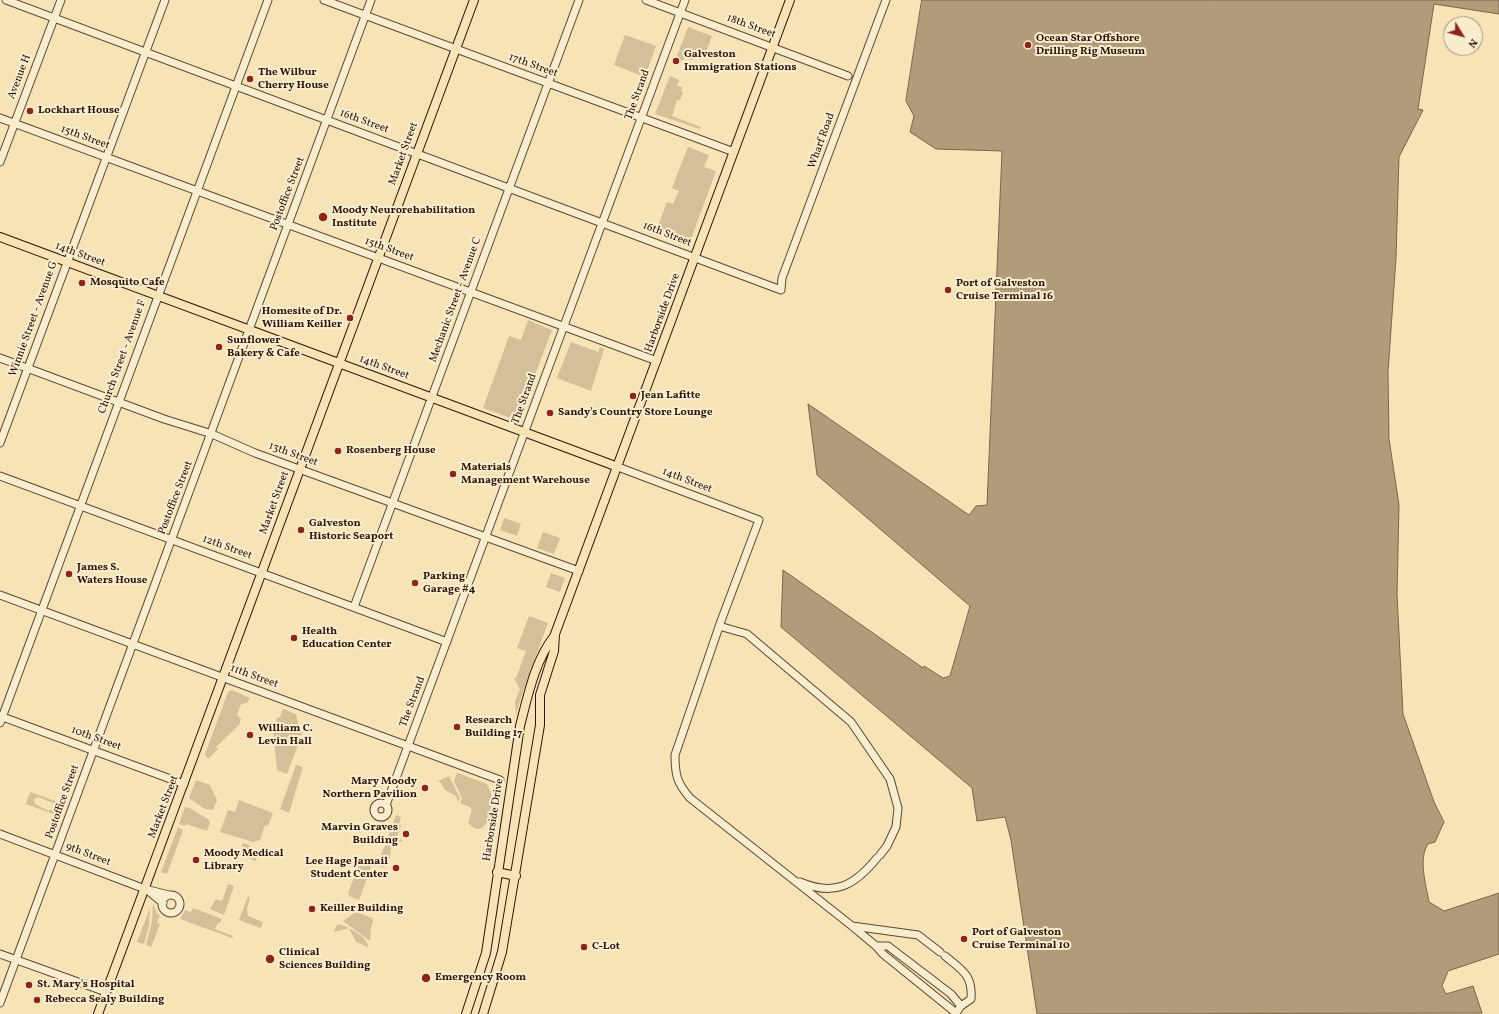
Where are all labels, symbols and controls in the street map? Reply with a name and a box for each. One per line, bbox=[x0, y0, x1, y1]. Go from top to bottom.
street label: 18th Street bbox=[725, 12, 777, 42]
north arrow bbox=[1443, 16, 1483, 56]
place label: Ocean Star Offshore Drilling Rig Museum bbox=[1036, 32, 1145, 58]
text: N bbox=[1464, 35, 1481, 51]
marker: Ocean Star Offshore Drilling Rig Museum bbox=[1023, 40, 1033, 50]
place label: Galveston Immigration Stations bbox=[684, 48, 797, 74]
street label: 17th Street bbox=[507, 51, 559, 81]
street label: Avenue H bbox=[6, 53, 34, 101]
marker: Galveston Immigration Stations bbox=[671, 56, 681, 66]
place label: The Wilbur Cherry House bbox=[258, 66, 329, 92]
street label: The Strand bbox=[623, 68, 653, 122]
marker: The Wilbur Cherry House bbox=[245, 74, 255, 84]
place label: Lockhart House bbox=[38, 104, 120, 118]
marker: Lockhart House bbox=[25, 106, 35, 116]
street label: 16th Street bbox=[338, 107, 390, 137]
street label: Wharf Road bbox=[806, 111, 838, 171]
street label: Market Street bbox=[386, 121, 422, 187]
street label: 15th Street bbox=[59, 123, 111, 153]
street label: Postoffice Street bbox=[268, 155, 308, 233]
place label: Moody Neurorehabilitation Institute bbox=[332, 204, 475, 230]
marker: Moody Neurorehabilitation Institute bbox=[317, 211, 329, 223]
street label: 16th Street bbox=[641, 220, 693, 250]
street label: 15th Street bbox=[363, 235, 415, 265]
street label: Mechanic Street - Avenue C bbox=[427, 236, 485, 364]
street label: 14th Street bbox=[53, 240, 107, 270]
street label: Winnie Street - Avenue G bbox=[7, 259, 61, 379]
street label: Harborside Drive bbox=[643, 272, 683, 354]
place label: Mosquito Cafe bbox=[90, 276, 165, 290]
place label: Port of Galveston Cruise Terminal 16 bbox=[956, 277, 1053, 303]
marker: Mosquito Cafe bbox=[77, 278, 87, 288]
marker: Port of Galveston Cruise Terminal 16 bbox=[943, 285, 953, 295]
street label: Church Street - Avenue F bbox=[96, 298, 150, 416]
place label: Homesite of Dr. William Keiller bbox=[262, 305, 342, 331]
marker: Homesite of Dr. William Keiller bbox=[345, 313, 355, 323]
place label: Sunflower Bakery & Cafe bbox=[227, 334, 300, 360]
marker: Sunflower Bakery & Cafe bbox=[214, 342, 224, 352]
street label: 14th Street bbox=[357, 353, 411, 383]
street label: The Strand bbox=[510, 372, 540, 426]
place label: Jean Lafitte bbox=[641, 389, 700, 403]
marker: Jean Lafitte bbox=[628, 391, 638, 401]
place label: Sandy's Country Store Lounge bbox=[558, 406, 713, 420]
marker: Sandy's Country Store Lounge bbox=[545, 408, 555, 418]
street label: 13th Street bbox=[267, 440, 319, 470]
place label: Rosenberg House bbox=[346, 444, 436, 458]
marker: Rosenberg House bbox=[333, 446, 343, 456]
street label: Postoffice Street bbox=[156, 459, 196, 537]
place label: Materials Management Warehouse bbox=[461, 461, 590, 487]
street label: 14th Street bbox=[660, 465, 714, 497]
marker: Materials Management Warehouse bbox=[448, 469, 458, 479]
street label: Market Street bbox=[257, 470, 293, 536]
place label: Galveston Historic Seaport bbox=[309, 517, 393, 543]
marker: Galveston Historic Seaport bbox=[296, 525, 306, 535]
street label: 12th Street bbox=[200, 533, 254, 563]
place label: James S. Waters House bbox=[77, 561, 147, 587]
marker: James S. Waters House bbox=[64, 569, 74, 579]
place label: Parking Garage #4 bbox=[423, 570, 475, 596]
marker: Parking Garage #4 bbox=[410, 578, 420, 588]
place label: Health Education Center bbox=[302, 625, 392, 651]
marker: Health Education Center bbox=[289, 633, 299, 643]
street label: 11th Street bbox=[228, 662, 280, 692]
street label: The Strand bbox=[397, 675, 429, 729]
place label: Research Building 17 bbox=[465, 714, 522, 740]
place label: William C. Levin Hall bbox=[258, 722, 313, 748]
marker: Research Building 17 bbox=[452, 722, 462, 732]
street label: 10th Street bbox=[69, 724, 123, 754]
marker: William C. Levin Hall bbox=[245, 730, 255, 740]
street label: Postoffice Street bbox=[43, 763, 83, 841]
street label: Market Street bbox=[146, 774, 182, 840]
place label: Mary Moody Northern Pavilion bbox=[322, 775, 417, 801]
street label: Harborside Drive bbox=[481, 778, 507, 862]
marker: Mary Moody Northern Pavilion bbox=[420, 783, 430, 793]
place label: Marvin Graves Building bbox=[321, 821, 398, 847]
marker: Marvin Graves Building bbox=[401, 829, 411, 839]
street label: 9th Street bbox=[64, 840, 112, 870]
place label: Moody Medical Library bbox=[204, 847, 283, 873]
marker: Moody Medical Library bbox=[191, 855, 201, 865]
place label: Lee Hage Jamail Student Center bbox=[305, 855, 388, 881]
marker: Lee Hage Jamail Student Center bbox=[391, 863, 401, 873]
place label: Keiller Building bbox=[320, 902, 403, 916]
marker: Keiller Building bbox=[307, 904, 317, 914]
place label: Port of Galveston Cruise Terminal 10 bbox=[972, 926, 1070, 952]
marker: Port of Galveston Cruise Terminal 10 bbox=[959, 934, 969, 944]
place label: C-Lot bbox=[592, 940, 620, 954]
marker: C-Lot bbox=[579, 942, 589, 952]
place label: Clinical Sciences Building bbox=[279, 946, 370, 972]
marker: Clinical Sciences Building bbox=[264, 953, 276, 965]
place label: Emergency Room bbox=[435, 971, 526, 985]
marker: Emergency Room bbox=[420, 972, 432, 984]
place label: St. Mary's Hospital bbox=[37, 978, 135, 992]
marker: St. Mary's Hospital bbox=[24, 980, 34, 990]
place label: Rebecca Sealy Building bbox=[45, 993, 164, 1007]
marker: Rebecca Sealy Building bbox=[32, 995, 42, 1005]

